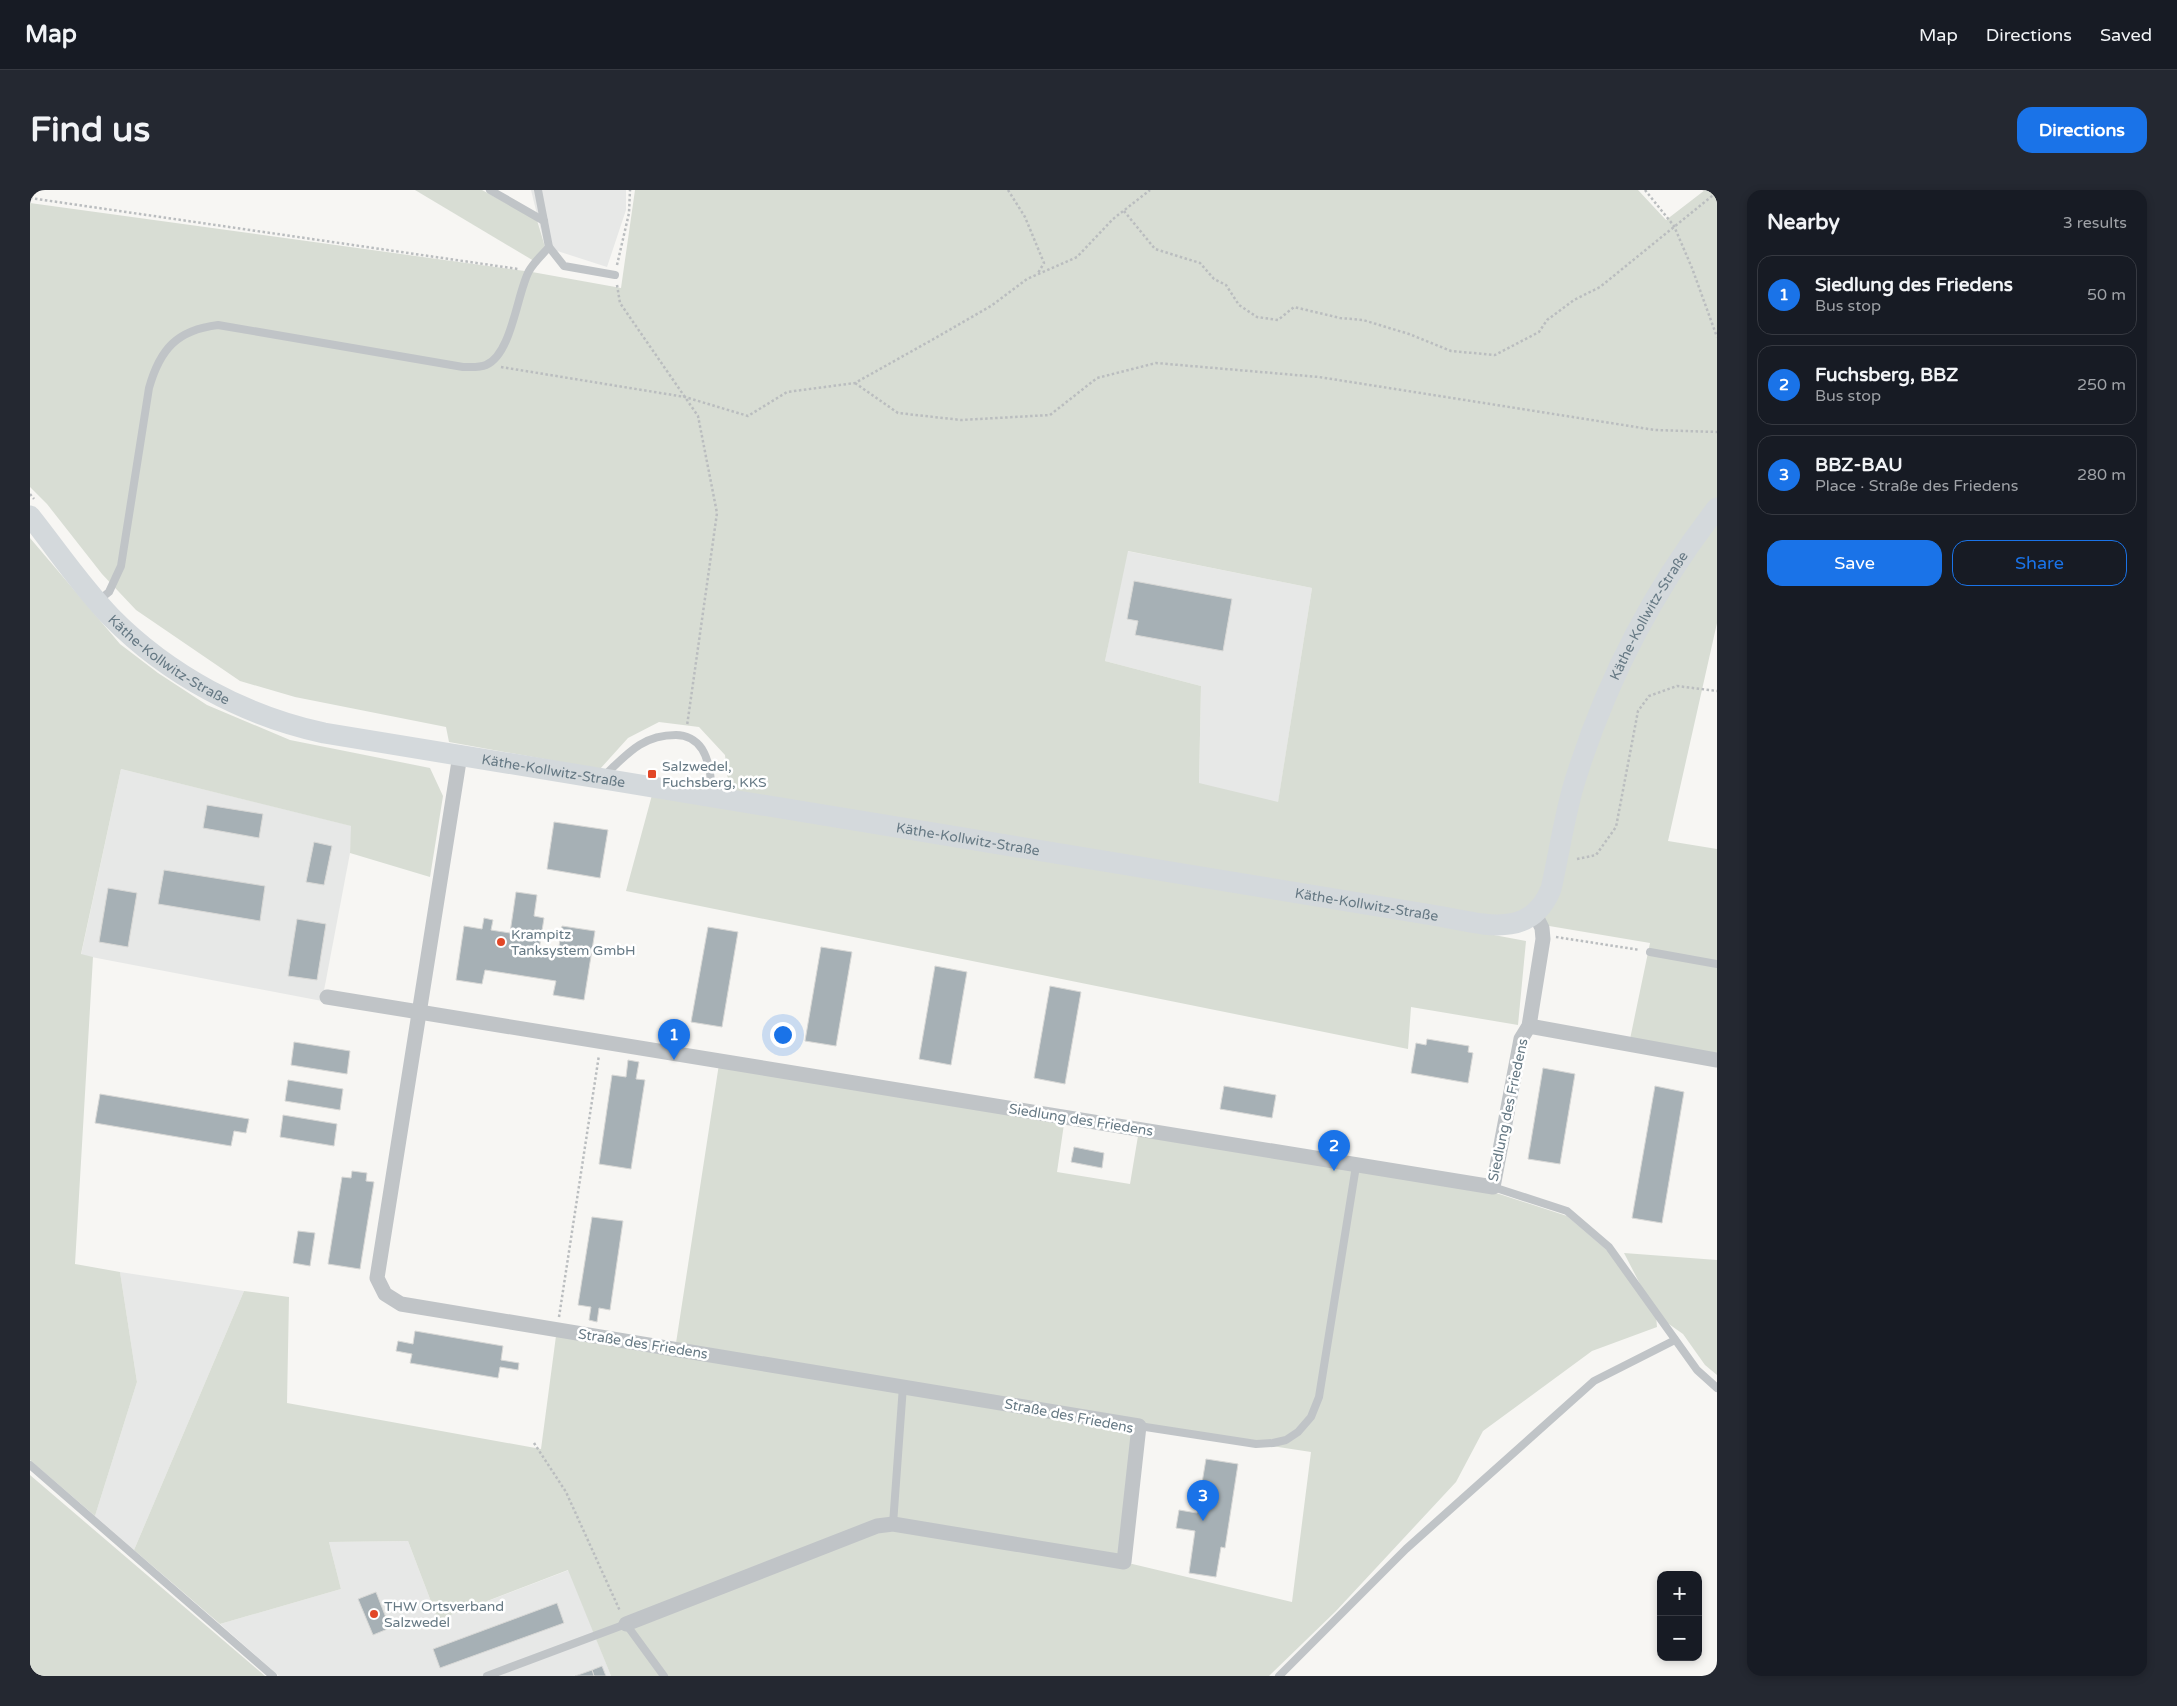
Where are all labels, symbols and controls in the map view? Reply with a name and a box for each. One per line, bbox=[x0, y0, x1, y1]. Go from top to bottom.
text: Map bbox=[25, 20, 77, 49]
text: Map bbox=[1919, 24, 1958, 46]
text: Directions bbox=[1986, 24, 2072, 46]
text: Saved bbox=[2100, 24, 2152, 46]
button: Directions bbox=[2017, 107, 2147, 153]
text: Find us bbox=[30, 109, 150, 151]
text: Nearby bbox=[1767, 210, 1840, 235]
text: 3 results bbox=[2063, 213, 2127, 233]
text: Siedlung des Friedens bbox=[1815, 274, 2013, 296]
text: 1 bbox=[1779, 285, 1789, 305]
text: 50 m bbox=[2087, 285, 2126, 305]
text: Bus stop bbox=[1815, 296, 1881, 316]
text: Fuchsberg, BBZ bbox=[1815, 364, 1958, 386]
text: 2 bbox=[1779, 375, 1789, 395]
text: 250 m bbox=[2077, 375, 2126, 395]
text: Bus stop bbox=[1815, 386, 1881, 406]
text: BBZ-BAU bbox=[1815, 454, 1903, 476]
text: 3 bbox=[1779, 465, 1789, 485]
text: 280 m bbox=[2077, 465, 2126, 485]
text: Place · Straße des Friedens bbox=[1815, 476, 2018, 496]
button: Save bbox=[1767, 540, 1942, 586]
button: Share bbox=[1952, 540, 2127, 586]
street label: Käthe-Kollwitz-Straße bbox=[1606, 548, 1691, 683]
street label: Käthe-Kollwitz-Straße bbox=[105, 611, 233, 708]
street label: Käthe-Kollwitz-Straße bbox=[480, 751, 627, 791]
place label: Salzwedel, Fuchsberg, KKS bbox=[662, 758, 767, 791]
marker: Salzwedel, Fuchsberg, KKS bbox=[646, 768, 658, 780]
street label: Käthe-Kollwitz-Straße bbox=[895, 819, 1041, 859]
street label: Käthe-Kollwitz-Straße bbox=[1294, 884, 1440, 924]
place label: Krampitz Tanksystem GmbH bbox=[511, 926, 636, 959]
marker: Krampitz Tanksystem GmbH bbox=[495, 936, 507, 948]
pin: 1 bbox=[658, 1019, 690, 1060]
your location bbox=[770, 1022, 796, 1048]
street label: Siedlung des Friedens bbox=[1485, 1037, 1532, 1183]
street label: Siedlung des Friedens bbox=[1008, 1100, 1155, 1140]
pin: 2 bbox=[1318, 1130, 1350, 1171]
street label: Straße des Friedens bbox=[577, 1325, 709, 1363]
street label: Straße des Friedens bbox=[1003, 1395, 1135, 1437]
pin: 3 bbox=[1187, 1480, 1219, 1521]
map controls bbox=[1657, 1571, 1702, 1661]
button: + bbox=[1657, 1571, 1702, 1616]
place label: THW Ortsverband Salzwedel bbox=[384, 1598, 504, 1631]
marker: THW Ortsverband Salzwedel bbox=[368, 1608, 380, 1620]
button: − bbox=[1657, 1616, 1702, 1661]

